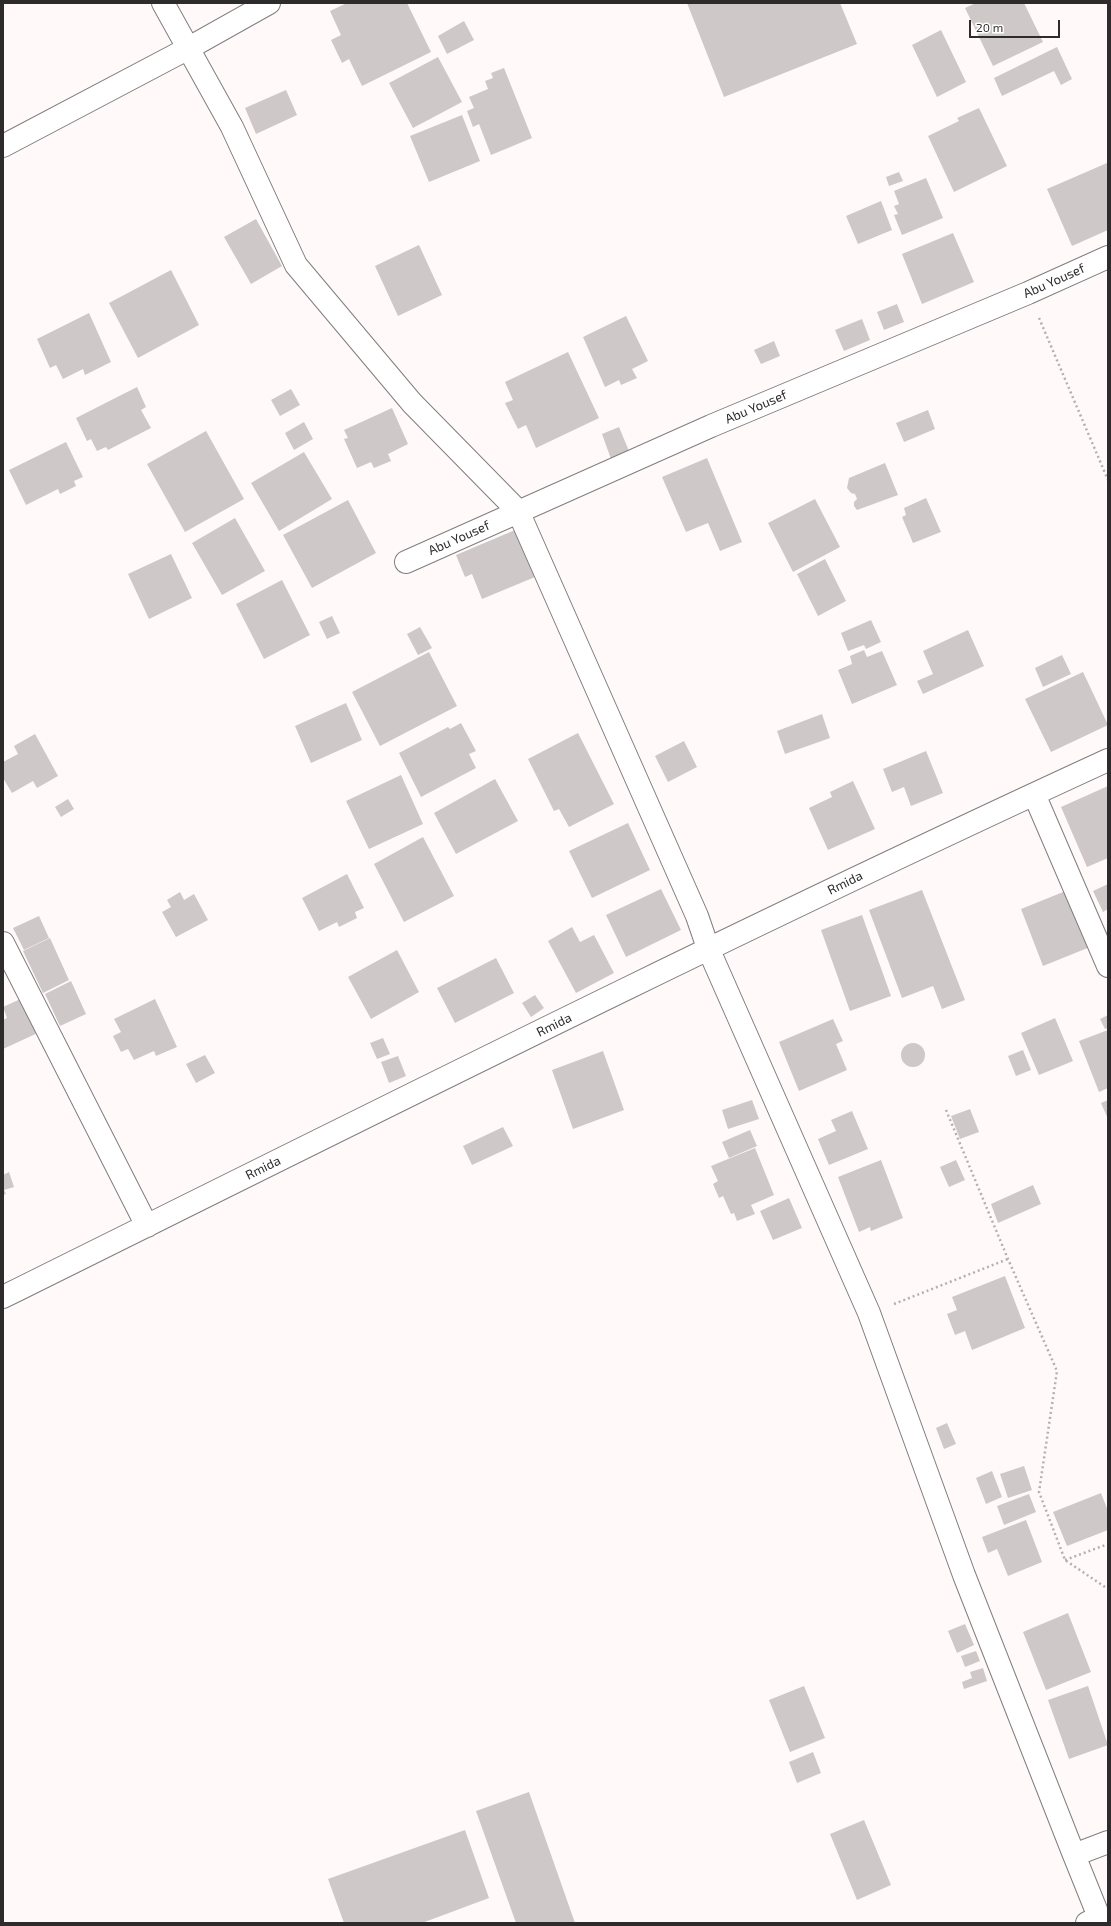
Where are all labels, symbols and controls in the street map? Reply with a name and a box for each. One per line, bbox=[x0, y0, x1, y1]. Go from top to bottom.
scale bar bbox=[971, 12, 1062, 38]
text: 20 m bbox=[976, 20, 1003, 34]
street label: Abu Yousef bbox=[1021, 261, 1087, 301]
street label: Abu Yousef bbox=[723, 387, 789, 427]
street label: Abu Yousef bbox=[426, 518, 492, 558]
street label: Rmida bbox=[825, 868, 865, 898]
street label: Rmida bbox=[534, 1010, 574, 1040]
street label: Rmida bbox=[243, 1153, 283, 1183]

